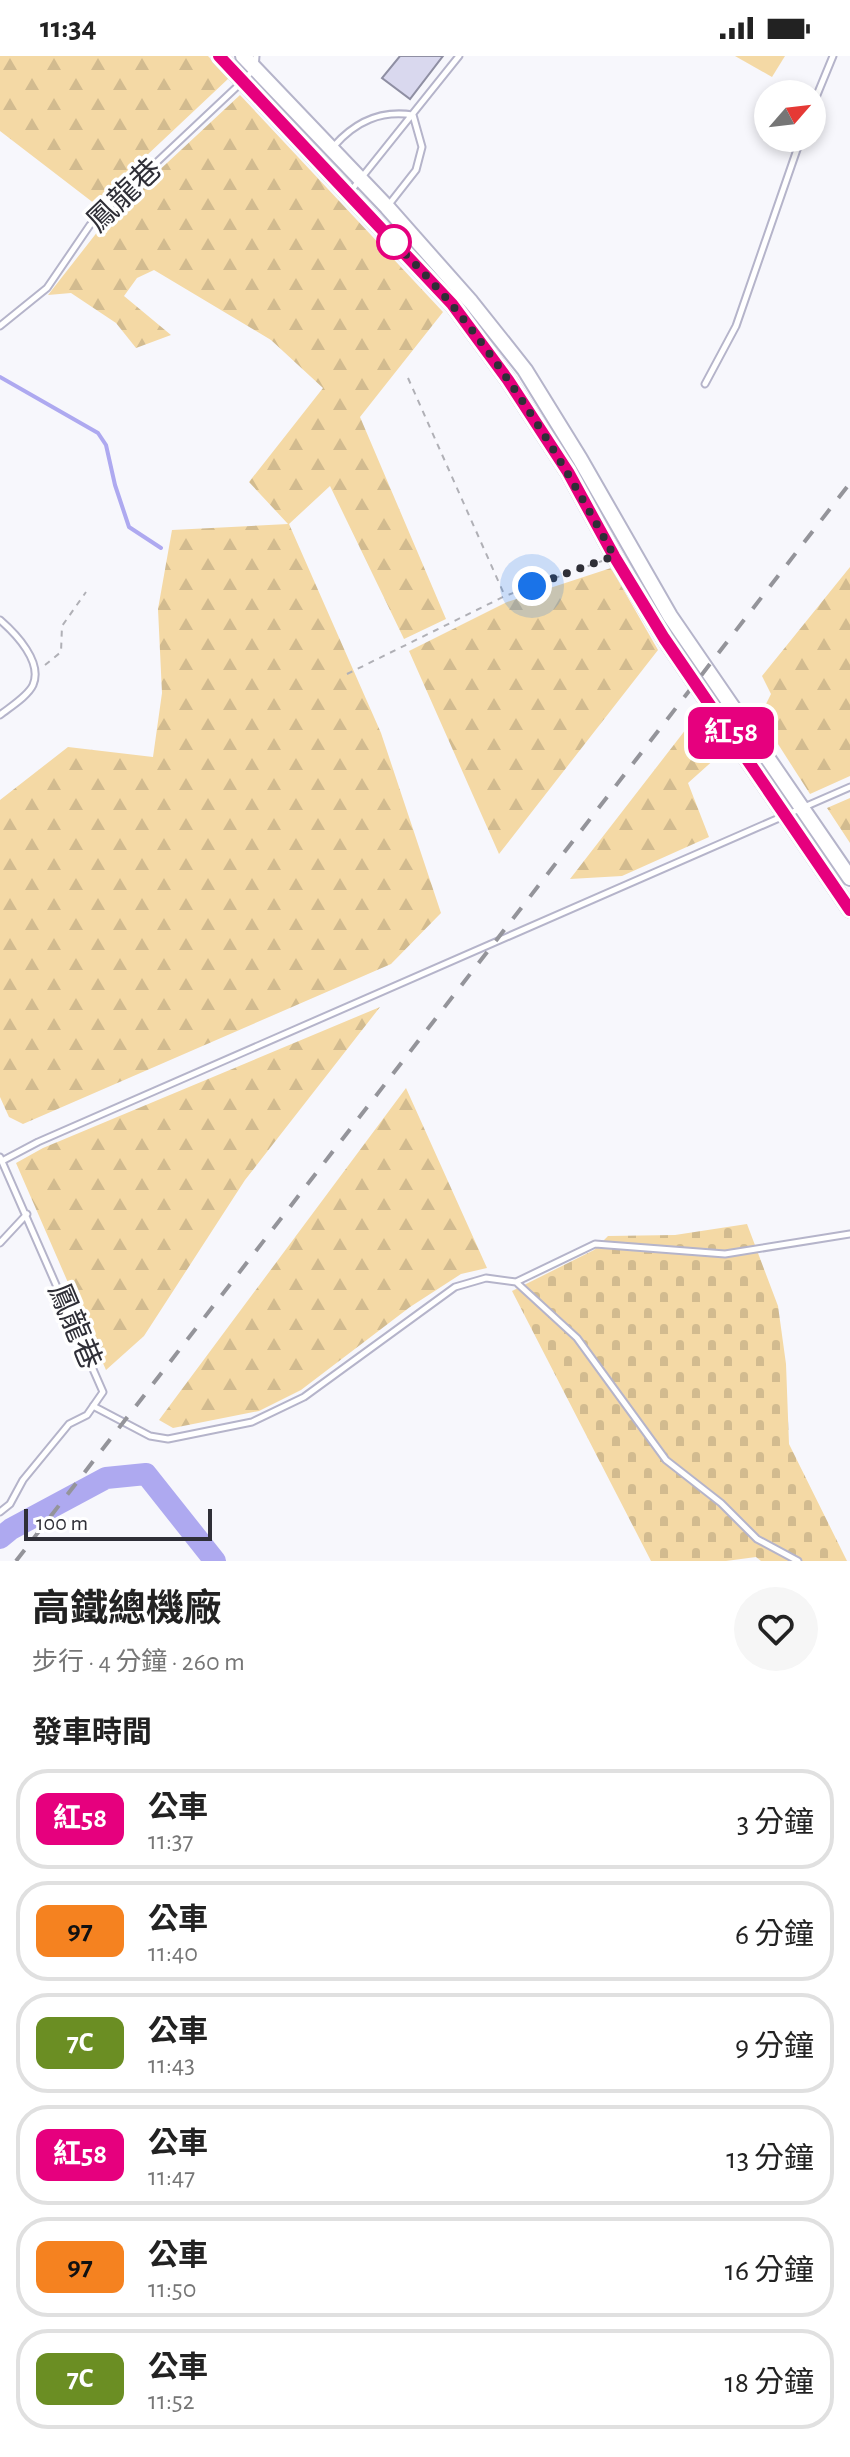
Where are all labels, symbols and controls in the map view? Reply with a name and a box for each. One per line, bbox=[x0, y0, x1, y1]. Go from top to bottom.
text: 11:34 bbox=[40, 13, 97, 43]
north arrow bbox=[754, 80, 826, 152]
map controls bbox=[754, 80, 826, 152]
street label: 鳳龍巷 bbox=[81, 152, 167, 238]
unlabelled marker bbox=[377, 225, 411, 259]
your location bbox=[512, 566, 552, 606]
line badge: 紅58 bbox=[685, 707, 777, 759]
text: 紅58 bbox=[704, 719, 758, 747]
street label: 鳳龍巷 bbox=[43, 1278, 107, 1374]
scale bar bbox=[24, 1505, 212, 1541]
text: 100 m bbox=[36, 1512, 88, 1534]
button: heart bbox=[734, 1587, 818, 1671]
text: 高鐵總機廠 bbox=[32, 1591, 222, 1629]
text: 步行 · 4 分鐘 · 260 m bbox=[32, 1649, 245, 1675]
text: 發車時間 bbox=[32, 1718, 152, 1748]
text: 公車 bbox=[148, 1793, 208, 1823]
text: 紅58 bbox=[53, 1805, 107, 1833]
text: 3 分鐘 bbox=[737, 1808, 814, 1838]
text: 11:37 bbox=[148, 1828, 193, 1854]
text: 公車 bbox=[148, 1905, 208, 1935]
text: 97 bbox=[67, 1917, 93, 1945]
text: 6 分鐘 bbox=[735, 1920, 814, 1950]
text: 11:40 bbox=[148, 1940, 198, 1966]
text: 公車 bbox=[148, 2017, 208, 2047]
text: 7C bbox=[67, 2029, 93, 2057]
text: 9 分鐘 bbox=[735, 2032, 814, 2062]
text: 11:43 bbox=[148, 2052, 195, 2078]
text: 公車 bbox=[148, 2129, 208, 2159]
text: 紅58 bbox=[53, 2141, 107, 2169]
text: 13 分鐘 bbox=[726, 2144, 814, 2174]
text: 11:47 bbox=[148, 2164, 195, 2190]
text: 公車 bbox=[148, 2241, 208, 2271]
text: 97 bbox=[67, 2253, 93, 2281]
text: 16 分鐘 bbox=[725, 2256, 814, 2286]
text: 11:50 bbox=[148, 2276, 196, 2302]
text: 公車 bbox=[148, 2353, 208, 2383]
text: 7C bbox=[67, 2365, 93, 2393]
text: 18 分鐘 bbox=[725, 2368, 814, 2398]
text: 11:52 bbox=[148, 2388, 195, 2414]

